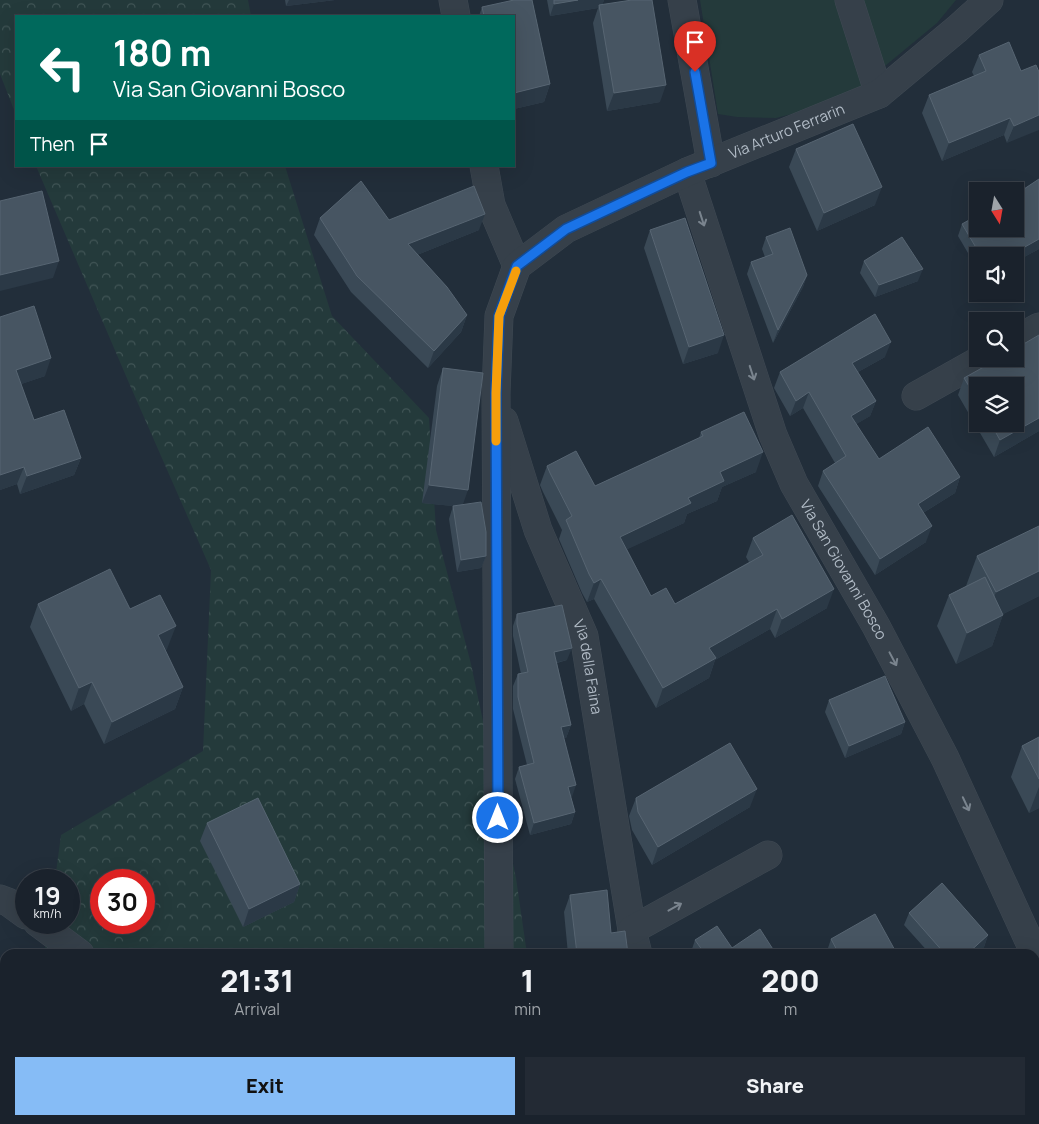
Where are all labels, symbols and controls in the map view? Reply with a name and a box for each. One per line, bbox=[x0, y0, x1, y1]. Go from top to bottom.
pin bbox=[674, 21, 716, 72]
icon: arrive bbox=[681, 28, 709, 56]
text: 180 m bbox=[113, 29, 211, 77]
icon: left bbox=[30, 35, 95, 100]
text: Via San Giovanni Bosco bbox=[113, 74, 345, 104]
street label: Via Arturo Ferrarin bbox=[725, 98, 848, 164]
icon: arrive bbox=[85, 130, 113, 158]
text: Then bbox=[30, 131, 75, 157]
north arrow bbox=[969, 182, 1024, 238]
map controls bbox=[969, 182, 1024, 432]
one-way arrow bbox=[698, 210, 707, 226]
button: sound bbox=[969, 247, 1024, 302]
button: search bbox=[969, 312, 1024, 367]
one-way arrow bbox=[748, 365, 758, 381]
button: layers bbox=[969, 377, 1024, 432]
street label: Via San Giovanni Bosco bbox=[795, 496, 892, 643]
street label: Via della Faina bbox=[568, 616, 608, 716]
one-way arrow bbox=[888, 652, 898, 667]
position arrow bbox=[471, 791, 523, 843]
one-way arrow bbox=[962, 796, 972, 811]
speed limit sign: 30 bbox=[90, 869, 155, 934]
text: 19 bbox=[34, 878, 61, 913]
one-way arrow bbox=[667, 901, 682, 911]
text: km/h bbox=[34, 905, 61, 922]
text: 21:31 bbox=[220, 960, 294, 1001]
text: 1 bbox=[521, 960, 534, 1001]
text: 200 bbox=[761, 960, 820, 1001]
text: Arrival bbox=[234, 998, 280, 1020]
text: min bbox=[514, 998, 541, 1020]
text: m bbox=[784, 998, 797, 1020]
button: Exit bbox=[15, 1057, 515, 1115]
button: Share bbox=[525, 1057, 1025, 1115]

